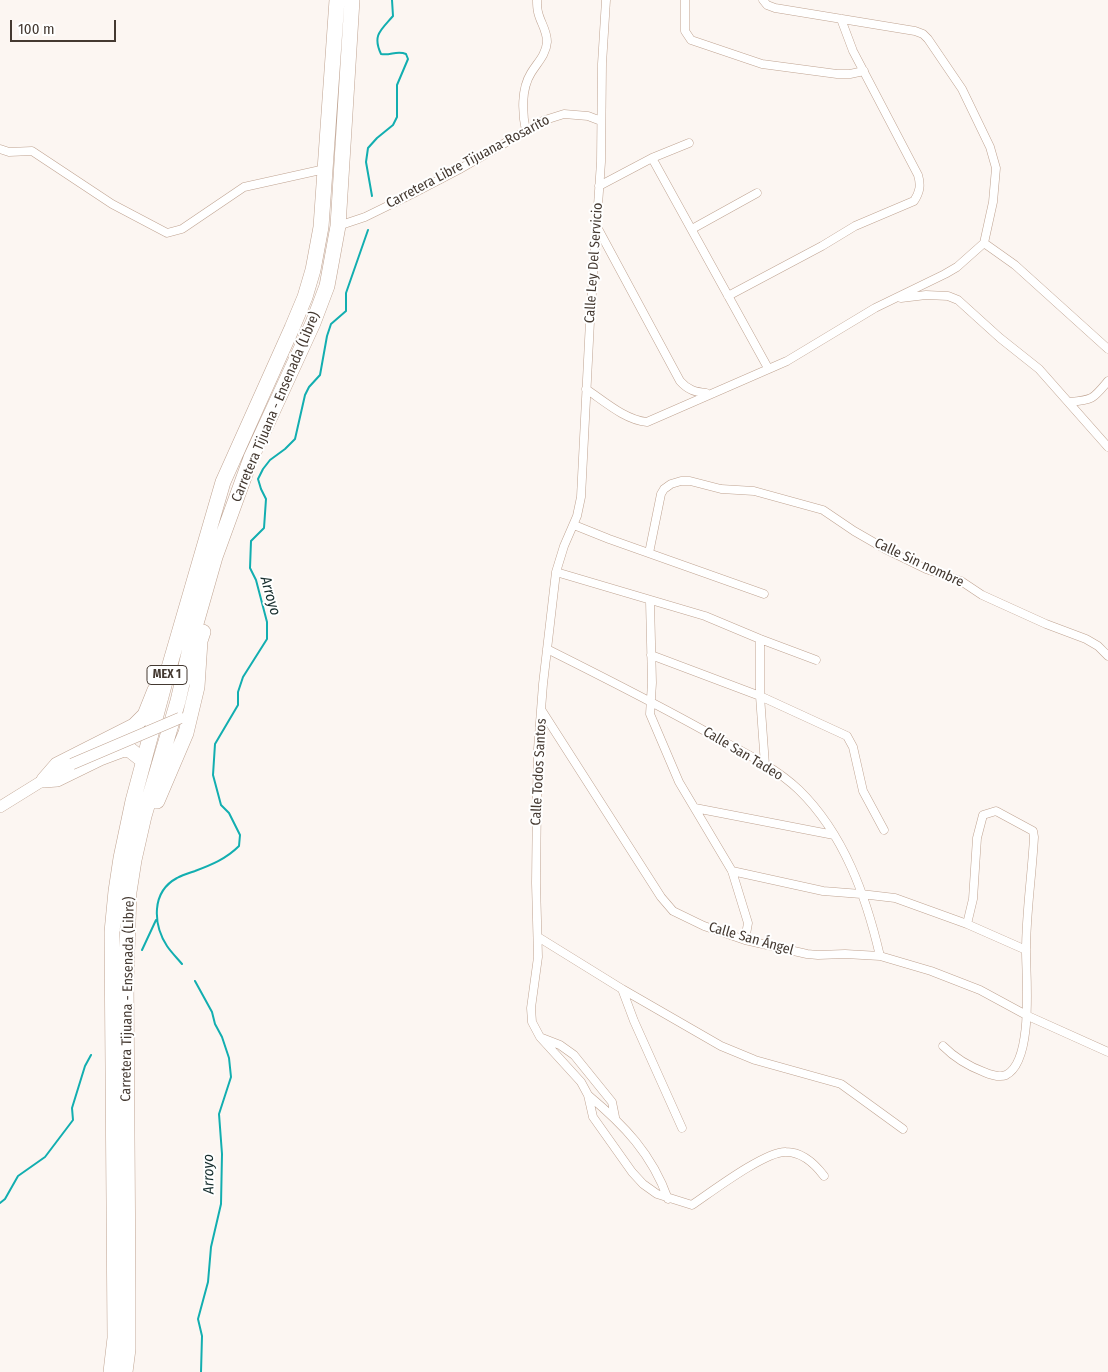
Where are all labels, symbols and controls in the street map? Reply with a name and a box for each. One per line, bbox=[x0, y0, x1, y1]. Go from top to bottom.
scale bar bbox=[12, 10, 119, 42]
text: 100 m bbox=[18, 20, 55, 38]
street label: Carretera Libre Tijuana-Rosarito bbox=[383, 112, 553, 212]
street label: Calle Ley Del Servicio bbox=[581, 202, 607, 324]
street label: Carretera Tijuana - Ensenada (Libre) bbox=[228, 309, 324, 505]
street label: Calle Sin nombre bbox=[872, 535, 966, 591]
water label: Arroyo bbox=[256, 574, 284, 618]
road number: MEX 1 bbox=[147, 666, 187, 684]
street label: Calle Todos Santos bbox=[528, 718, 550, 826]
street label: Calle San Tadeo bbox=[700, 724, 786, 784]
street label: Carretera Tijuana - Ensenada (Libre) bbox=[118, 896, 138, 1102]
street label: Calle San Ángel bbox=[707, 919, 795, 959]
water label: Arroyo bbox=[200, 1154, 218, 1194]

